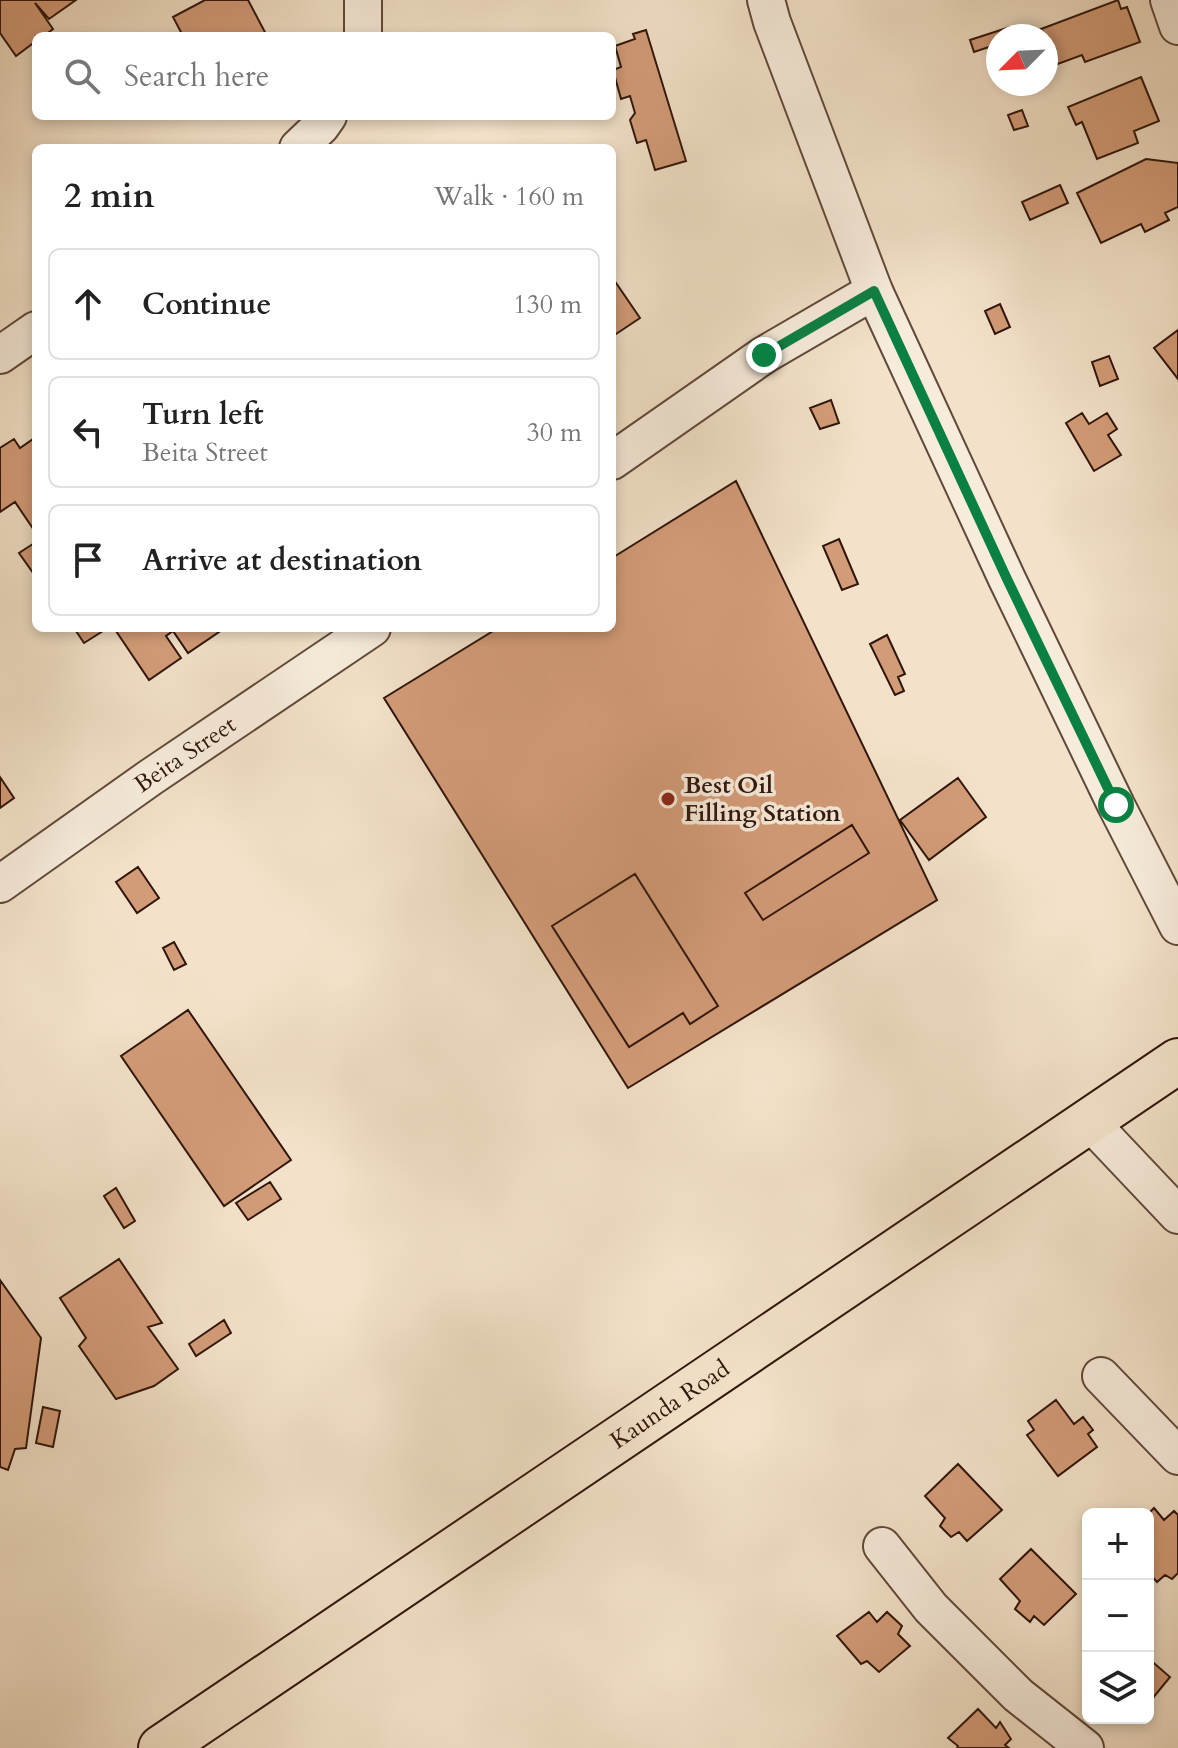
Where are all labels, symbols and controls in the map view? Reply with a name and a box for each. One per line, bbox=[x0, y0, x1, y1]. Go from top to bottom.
north arrow bbox=[986, 24, 1058, 96]
search box bbox=[32, 32, 616, 120]
icon: search bbox=[60, 54, 104, 98]
text: Search here bbox=[124, 56, 269, 97]
text: 2 min bbox=[64, 173, 155, 219]
text: Walk · 160 m bbox=[434, 179, 584, 214]
icon: ahead bbox=[66, 282, 110, 326]
text: Continue bbox=[142, 284, 271, 325]
text: 130 m bbox=[513, 287, 582, 322]
route end bbox=[746, 337, 782, 373]
text: Turn left bbox=[142, 394, 264, 435]
icon: left bbox=[66, 410, 110, 454]
text: 30 m bbox=[526, 415, 582, 450]
text: Beita Street bbox=[142, 435, 268, 470]
icon: arrive bbox=[66, 538, 110, 582]
text: Arrive at destination bbox=[142, 540, 422, 581]
street label: Beita Street bbox=[128, 708, 243, 801]
place label: Best Oil Filling Station bbox=[684, 769, 841, 830]
route start bbox=[1098, 787, 1134, 823]
marker: Best Oil Filling Station bbox=[659, 790, 677, 808]
street label: Kaunda Road bbox=[604, 1352, 736, 1457]
map controls bbox=[1082, 1508, 1154, 1724]
button: + bbox=[1082, 1508, 1154, 1580]
button: − bbox=[1082, 1580, 1154, 1652]
button: layers bbox=[1082, 1652, 1154, 1724]

